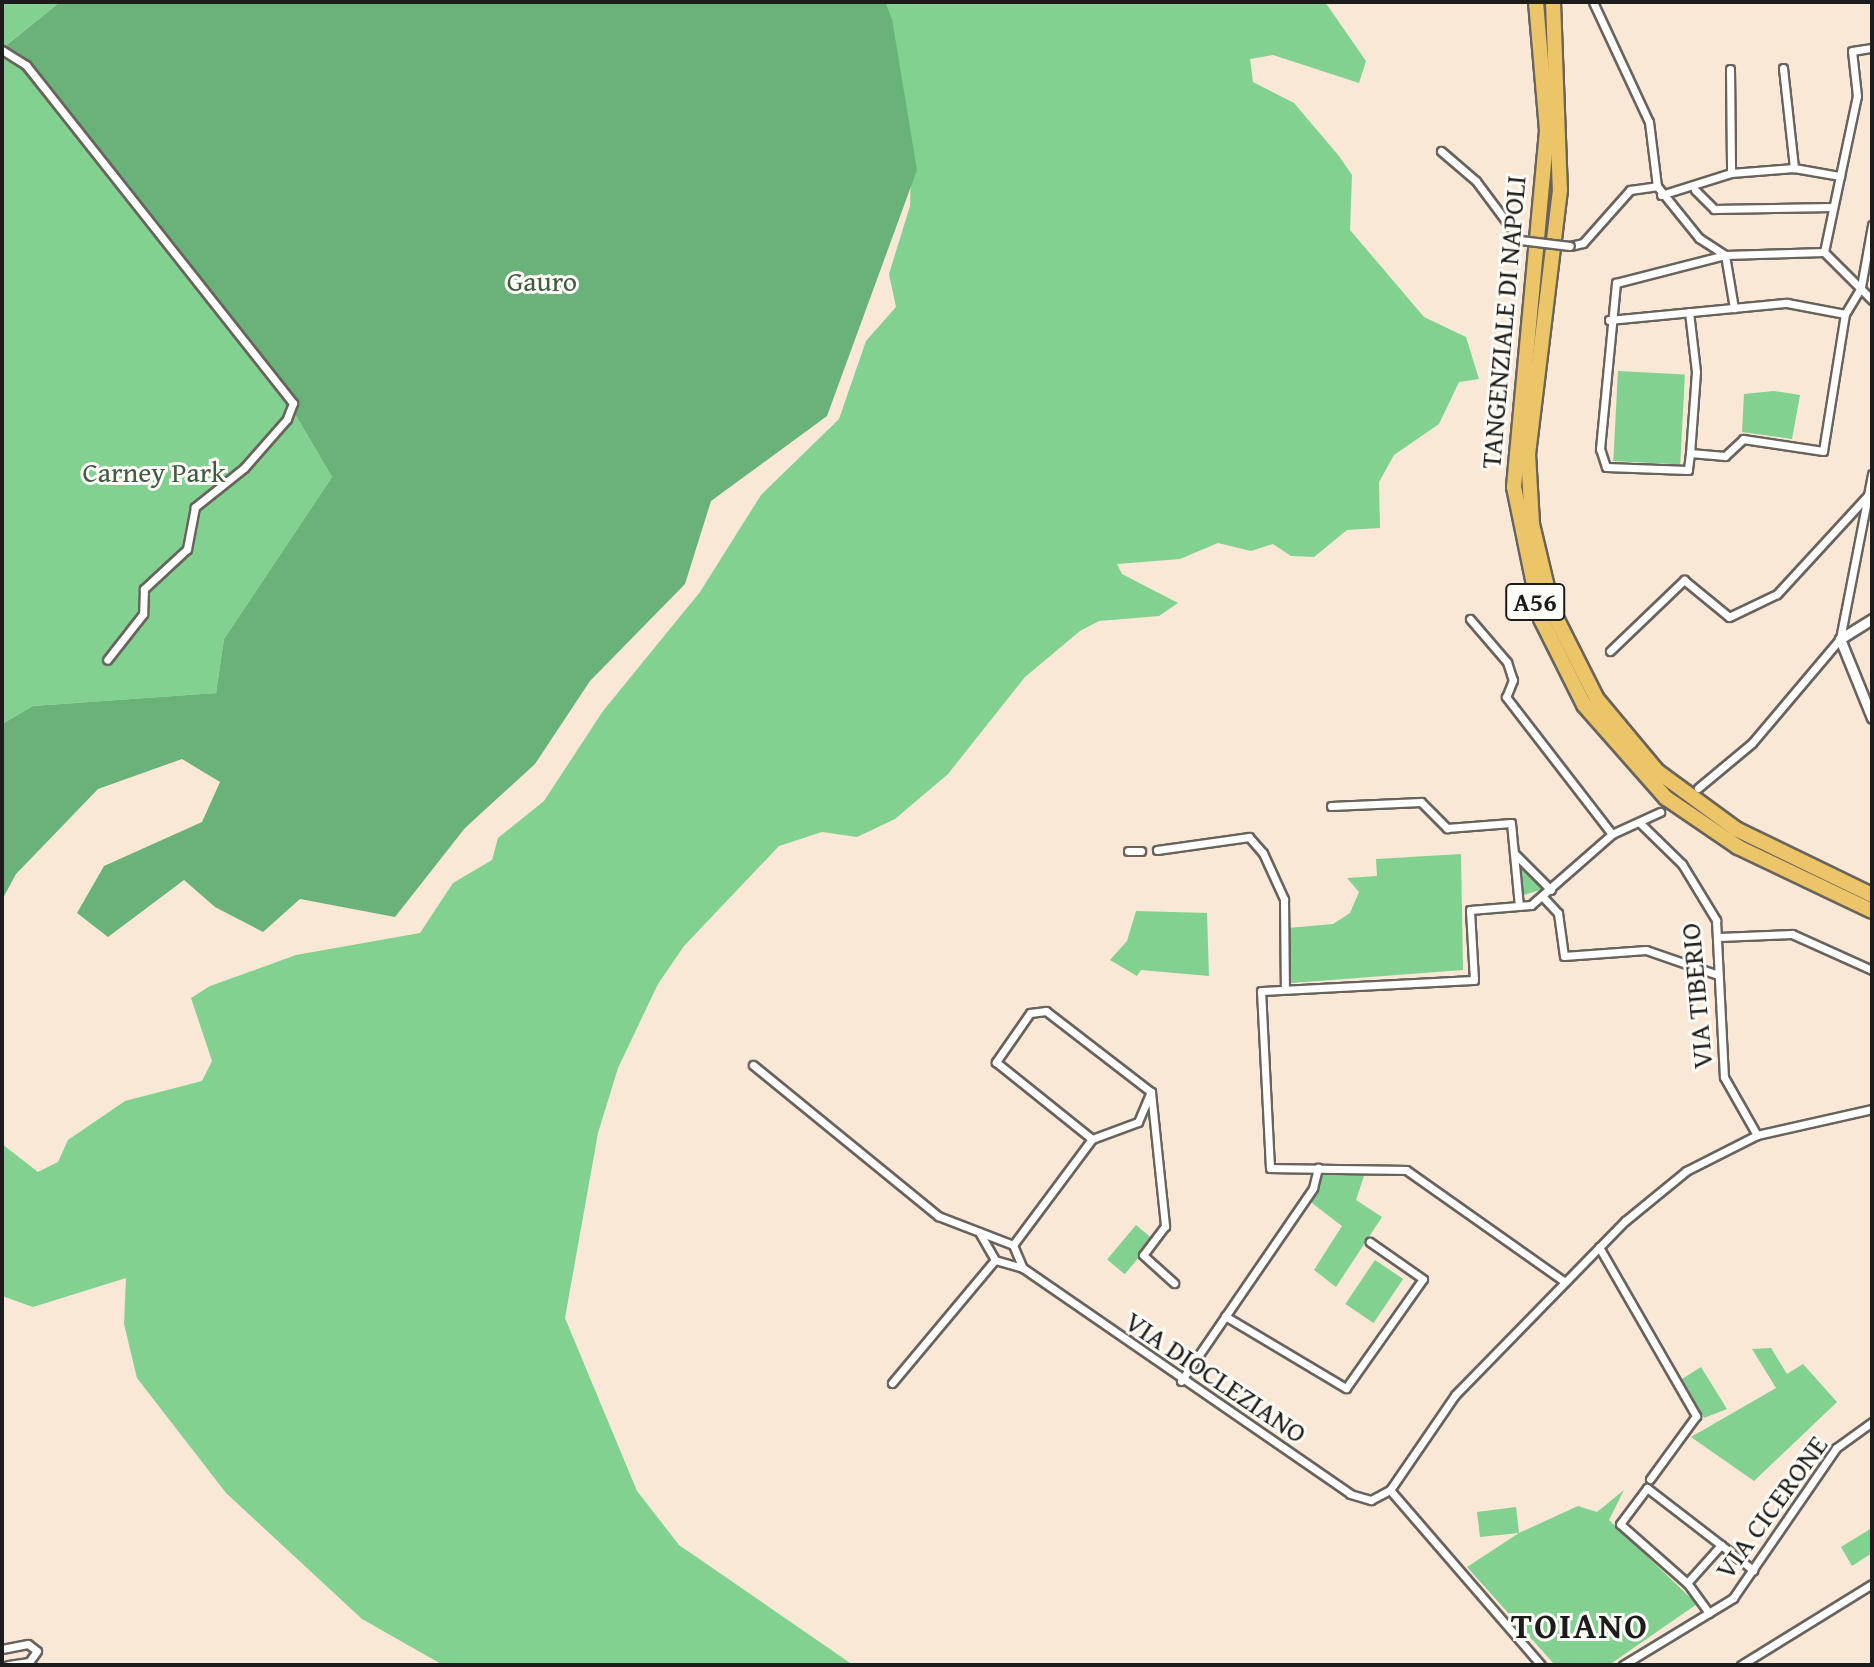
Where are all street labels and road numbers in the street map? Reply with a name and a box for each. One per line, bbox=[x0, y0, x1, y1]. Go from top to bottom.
street label: TANGENZIALE DI NAPOLI bbox=[1473, 174, 1533, 470]
road number: A56 bbox=[1505, 580, 1565, 624]
street label: VIA TIBERIO bbox=[1673, 922, 1719, 1070]
street label: VIA DIOCLEZIANO bbox=[1119, 1304, 1313, 1450]
street label: VIA CICERONE bbox=[1708, 1429, 1834, 1585]

